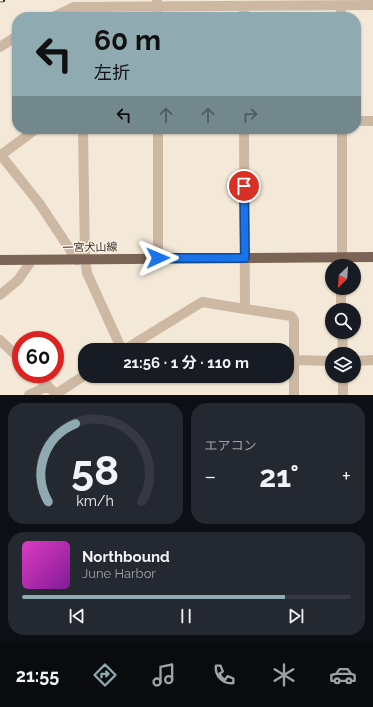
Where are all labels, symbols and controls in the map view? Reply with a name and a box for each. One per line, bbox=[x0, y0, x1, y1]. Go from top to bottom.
text: 60 m bbox=[94, 24, 161, 57]
icon: left bbox=[28, 28, 80, 80]
text: 左折 bbox=[94, 62, 130, 83]
icon: left bbox=[113, 104, 135, 126]
icon: ahead bbox=[155, 104, 177, 126]
icon: ahead bbox=[197, 104, 219, 126]
icon: right bbox=[239, 104, 261, 126]
pin bbox=[227, 169, 261, 203]
icon: arrive bbox=[233, 175, 255, 197]
position arrow bbox=[137, 237, 179, 279]
street label: 一宮犬山線 bbox=[62, 241, 118, 254]
north arrow bbox=[325, 259, 361, 295]
map controls bbox=[325, 259, 361, 383]
button: search bbox=[325, 303, 361, 339]
speed limit sign: 60 bbox=[12, 331, 64, 383]
button: layers bbox=[325, 347, 361, 383]
text: 21:56 · 1 分 · 110 m bbox=[123, 354, 249, 372]
text: エアコン bbox=[205, 438, 257, 453]
text: 58 bbox=[71, 445, 119, 494]
text: 21° bbox=[259, 459, 299, 494]
text: − bbox=[205, 463, 216, 489]
text: + bbox=[342, 463, 351, 489]
text: km/h bbox=[76, 492, 114, 508]
text: Northbound bbox=[82, 548, 170, 566]
text: June Harbor bbox=[82, 566, 156, 581]
icon: previous bbox=[66, 605, 88, 627]
icon: pause bbox=[175, 605, 197, 627]
icon: next bbox=[285, 605, 307, 627]
icon: directions bbox=[91, 661, 119, 689]
icon: music bbox=[150, 661, 178, 689]
icon: phone bbox=[210, 661, 238, 689]
icon: climate bbox=[270, 661, 298, 689]
icon: car bbox=[329, 661, 357, 689]
text: 21:55 bbox=[16, 665, 59, 686]

